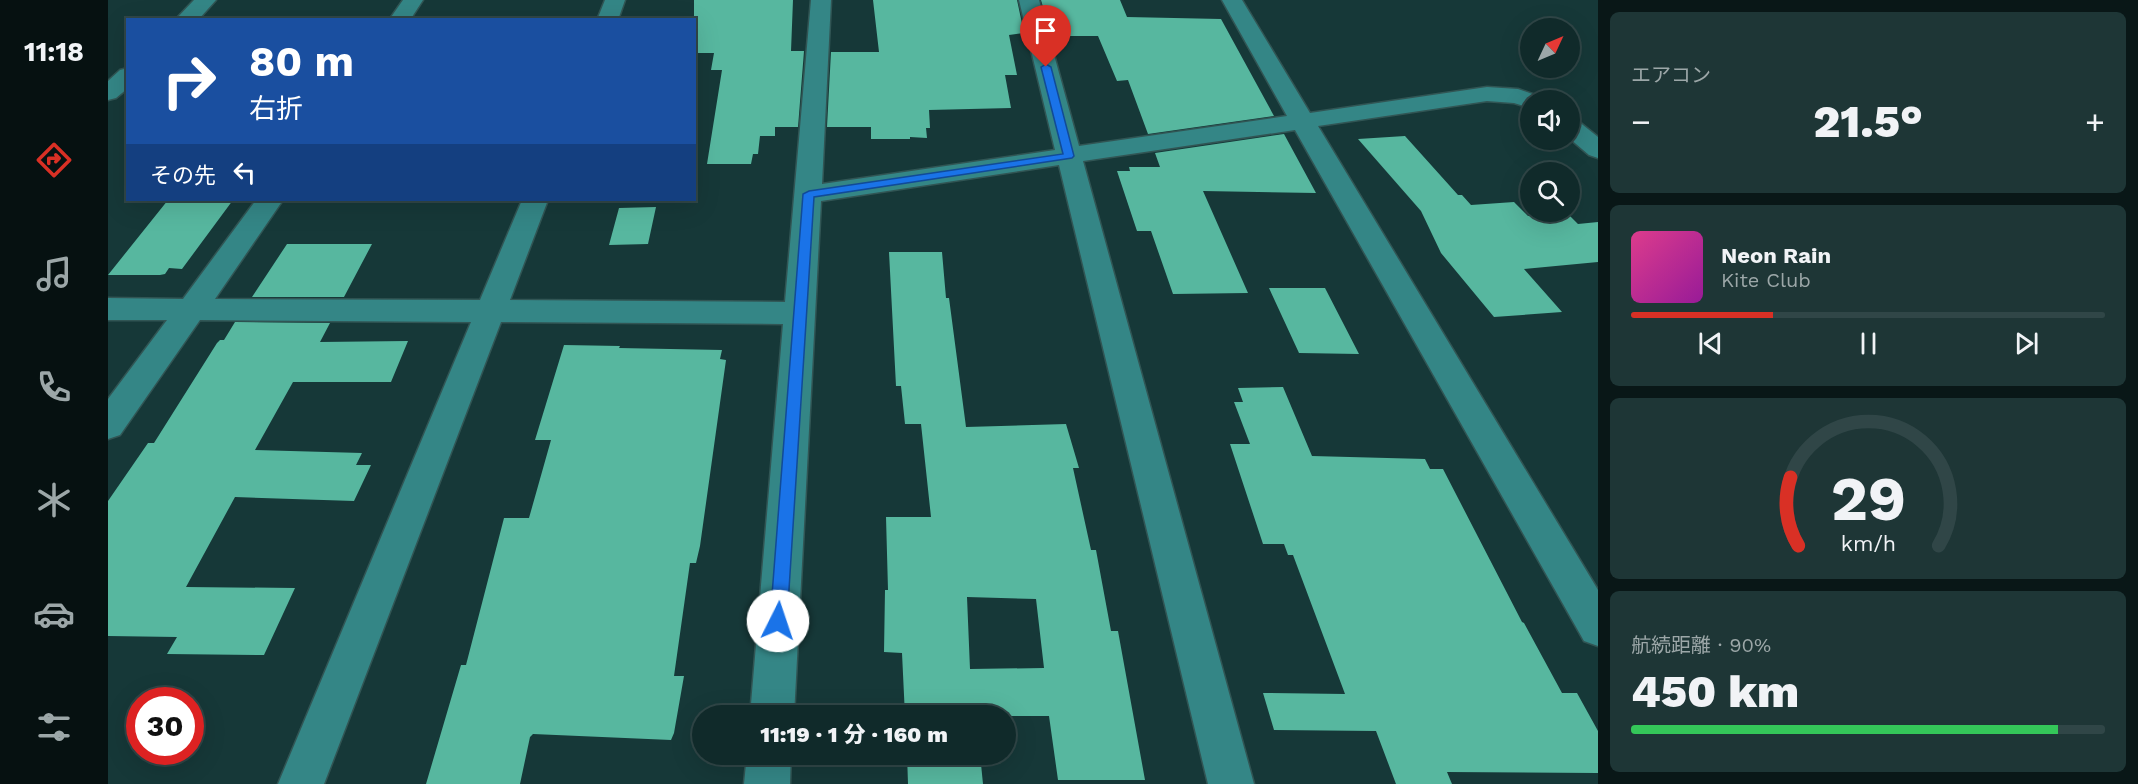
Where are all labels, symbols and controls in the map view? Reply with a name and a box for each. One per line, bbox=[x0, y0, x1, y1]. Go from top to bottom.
pin bbox=[1020, 5, 1071, 67]
icon: arrive bbox=[1029, 14, 1062, 47]
north arrow bbox=[1520, 18, 1580, 78]
map controls bbox=[1520, 18, 1580, 222]
text: 11:18 bbox=[24, 36, 84, 68]
text: 80 m bbox=[249, 37, 354, 86]
icon: right bbox=[150, 42, 228, 120]
text: エアコン bbox=[1631, 63, 1711, 87]
button: sound bbox=[1520, 90, 1580, 150]
text: 右折 bbox=[249, 93, 303, 125]
text: 21.5° bbox=[1813, 95, 1923, 148]
text: − bbox=[1631, 102, 1651, 141]
text: + bbox=[2085, 102, 2105, 141]
icon: directions bbox=[33, 139, 75, 181]
icon: left bbox=[228, 156, 261, 189]
button: search bbox=[1520, 162, 1580, 222]
text: その先 bbox=[150, 163, 216, 188]
text: Neon Rain bbox=[1721, 243, 1831, 268]
icon: music bbox=[33, 253, 75, 295]
text: Kite Club bbox=[1721, 268, 1811, 292]
icon: previous bbox=[1694, 327, 1727, 360]
icon: pause bbox=[1852, 327, 1885, 360]
icon: next bbox=[2010, 327, 2043, 360]
icon: phone bbox=[33, 366, 75, 408]
text: 29 bbox=[1830, 462, 1906, 535]
icon: climate bbox=[33, 479, 75, 521]
text: km/h bbox=[1840, 531, 1896, 556]
position arrow bbox=[746, 589, 810, 653]
icon: car bbox=[33, 593, 75, 635]
text: 航続距離 · 90% bbox=[1631, 633, 1771, 657]
text: 450 km bbox=[1631, 665, 1799, 718]
speed limit sign: 30 bbox=[126, 687, 204, 765]
icon: filters bbox=[33, 706, 75, 748]
text: 11:19 · 1 分 · 160 m bbox=[760, 722, 948, 747]

